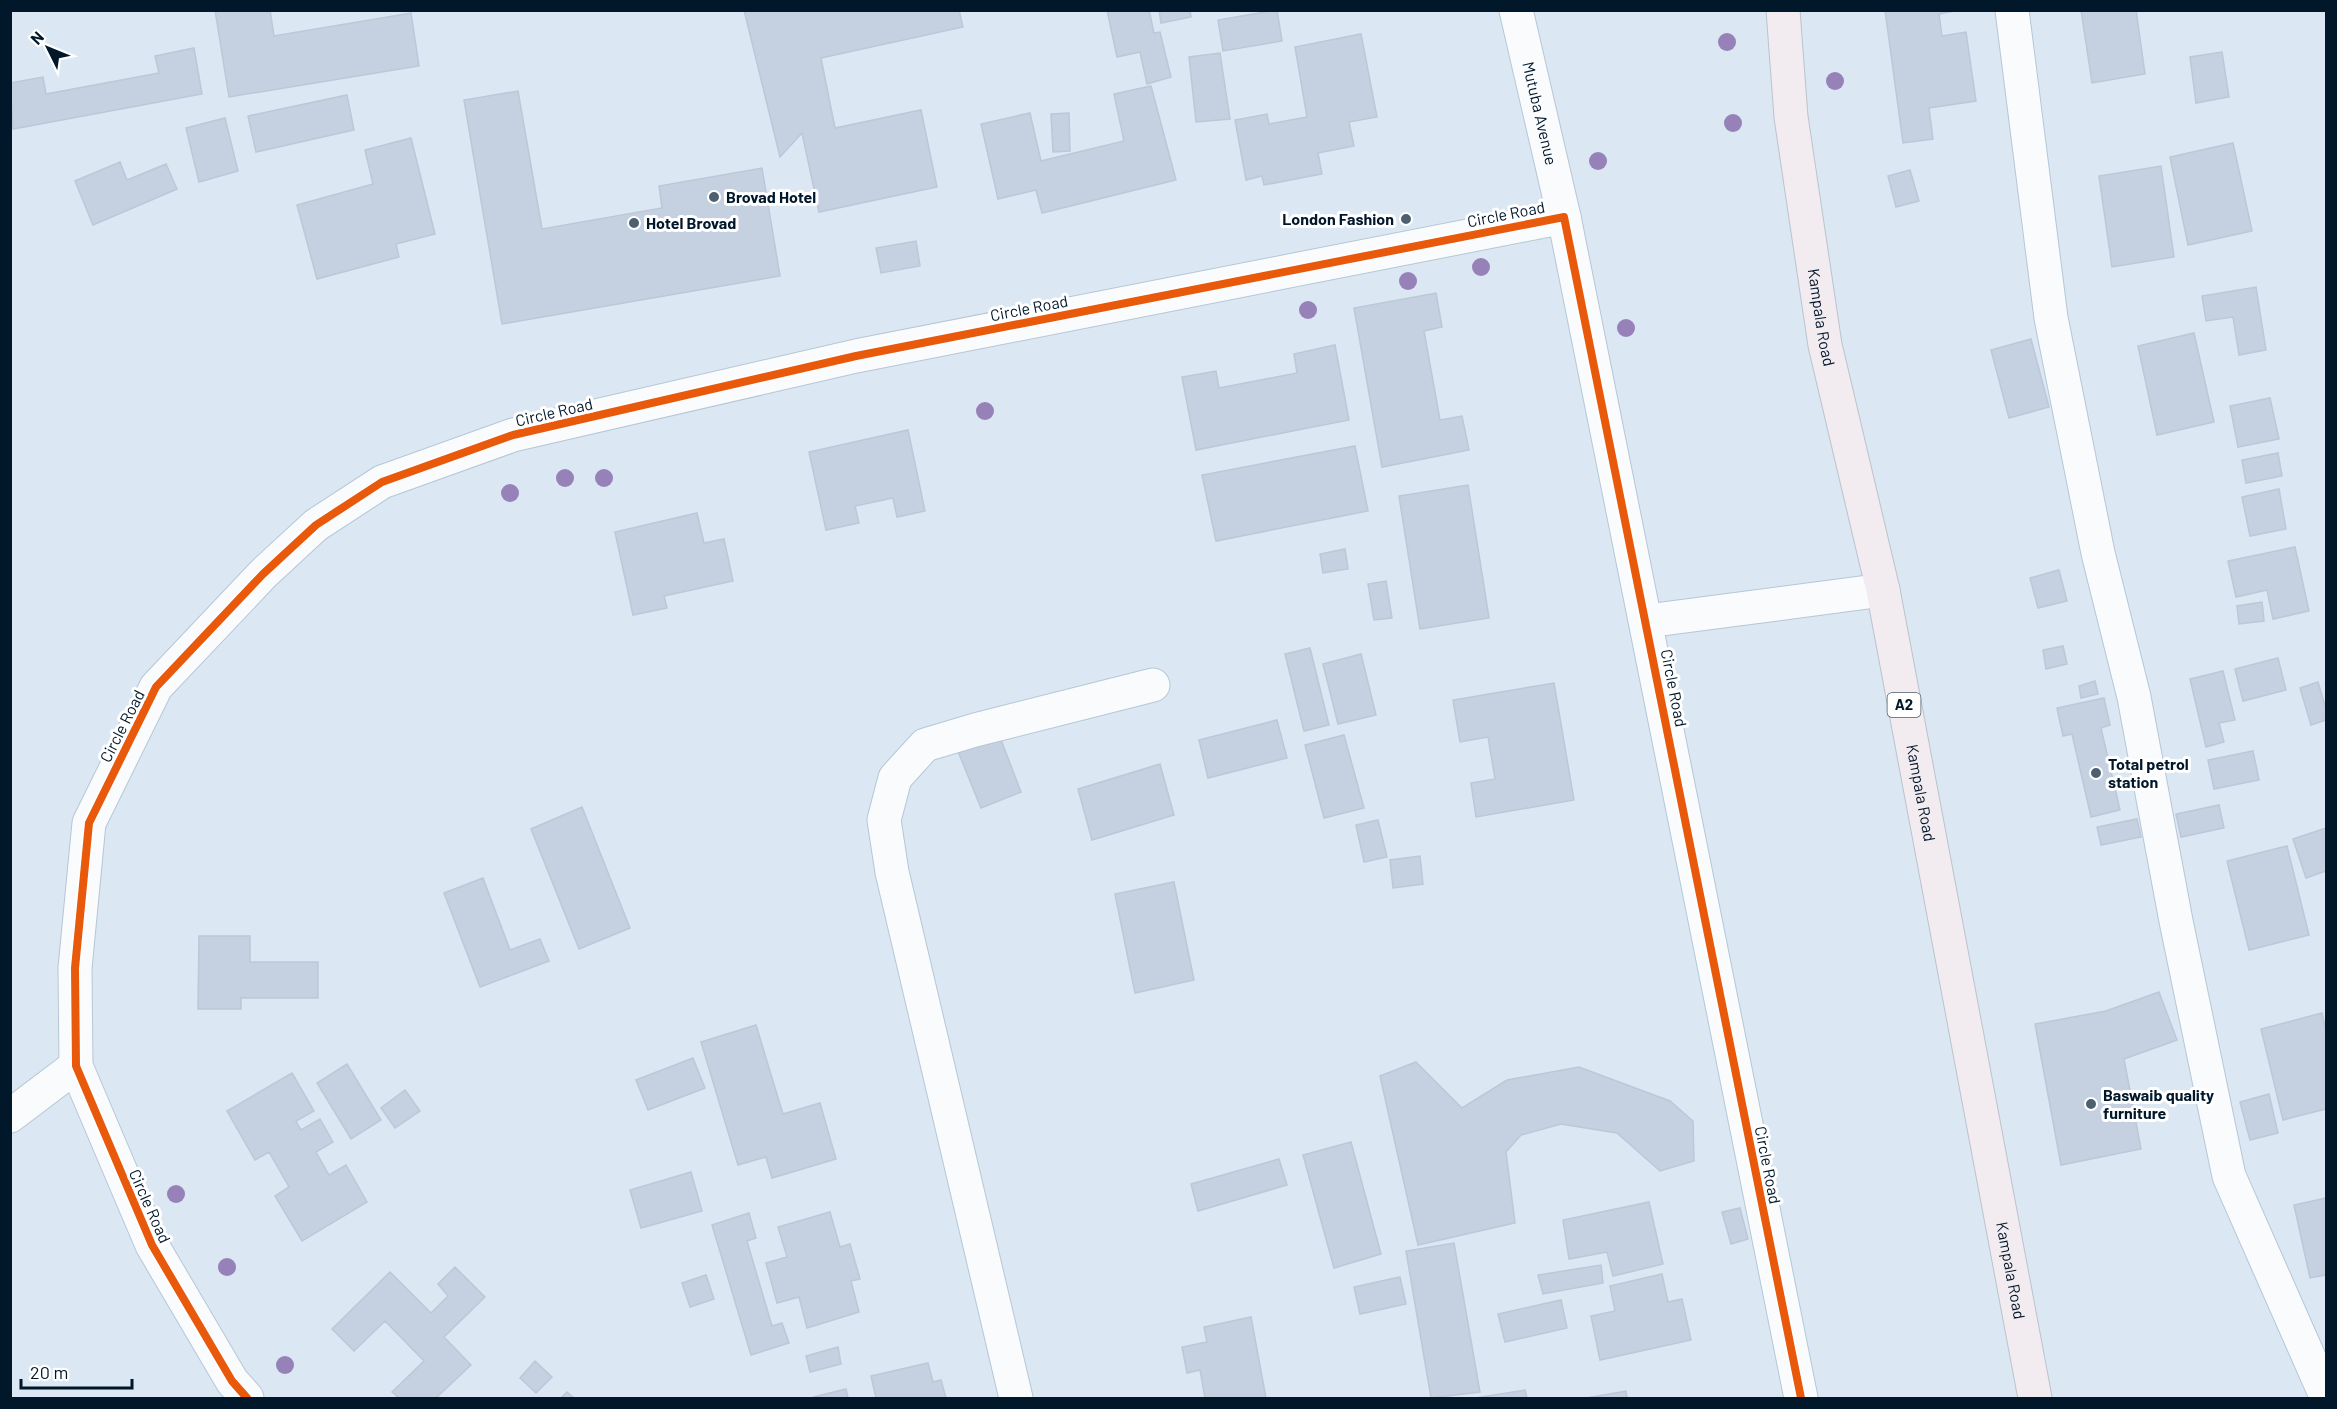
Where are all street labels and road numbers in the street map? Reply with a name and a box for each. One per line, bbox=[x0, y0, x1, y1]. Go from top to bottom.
street label: Mutuba Avenue bbox=[1519, 60, 1562, 167]
street label: Circle Road bbox=[1465, 197, 1546, 230]
street label: Kampala Road bbox=[1805, 267, 1840, 368]
street label: Circle Road bbox=[988, 291, 1069, 324]
street label: Circle Road bbox=[513, 393, 594, 430]
street label: Circle Road bbox=[1658, 647, 1691, 728]
street label: Circle Road bbox=[95, 686, 148, 765]
road number: A2 bbox=[1888, 693, 1920, 717]
street label: Kampala Road bbox=[1903, 742, 1940, 843]
street label: Circle Road bbox=[1752, 1124, 1785, 1205]
street label: Circle Road bbox=[126, 1166, 175, 1246]
street label: Kampala Road bbox=[1993, 1220, 2030, 1321]

